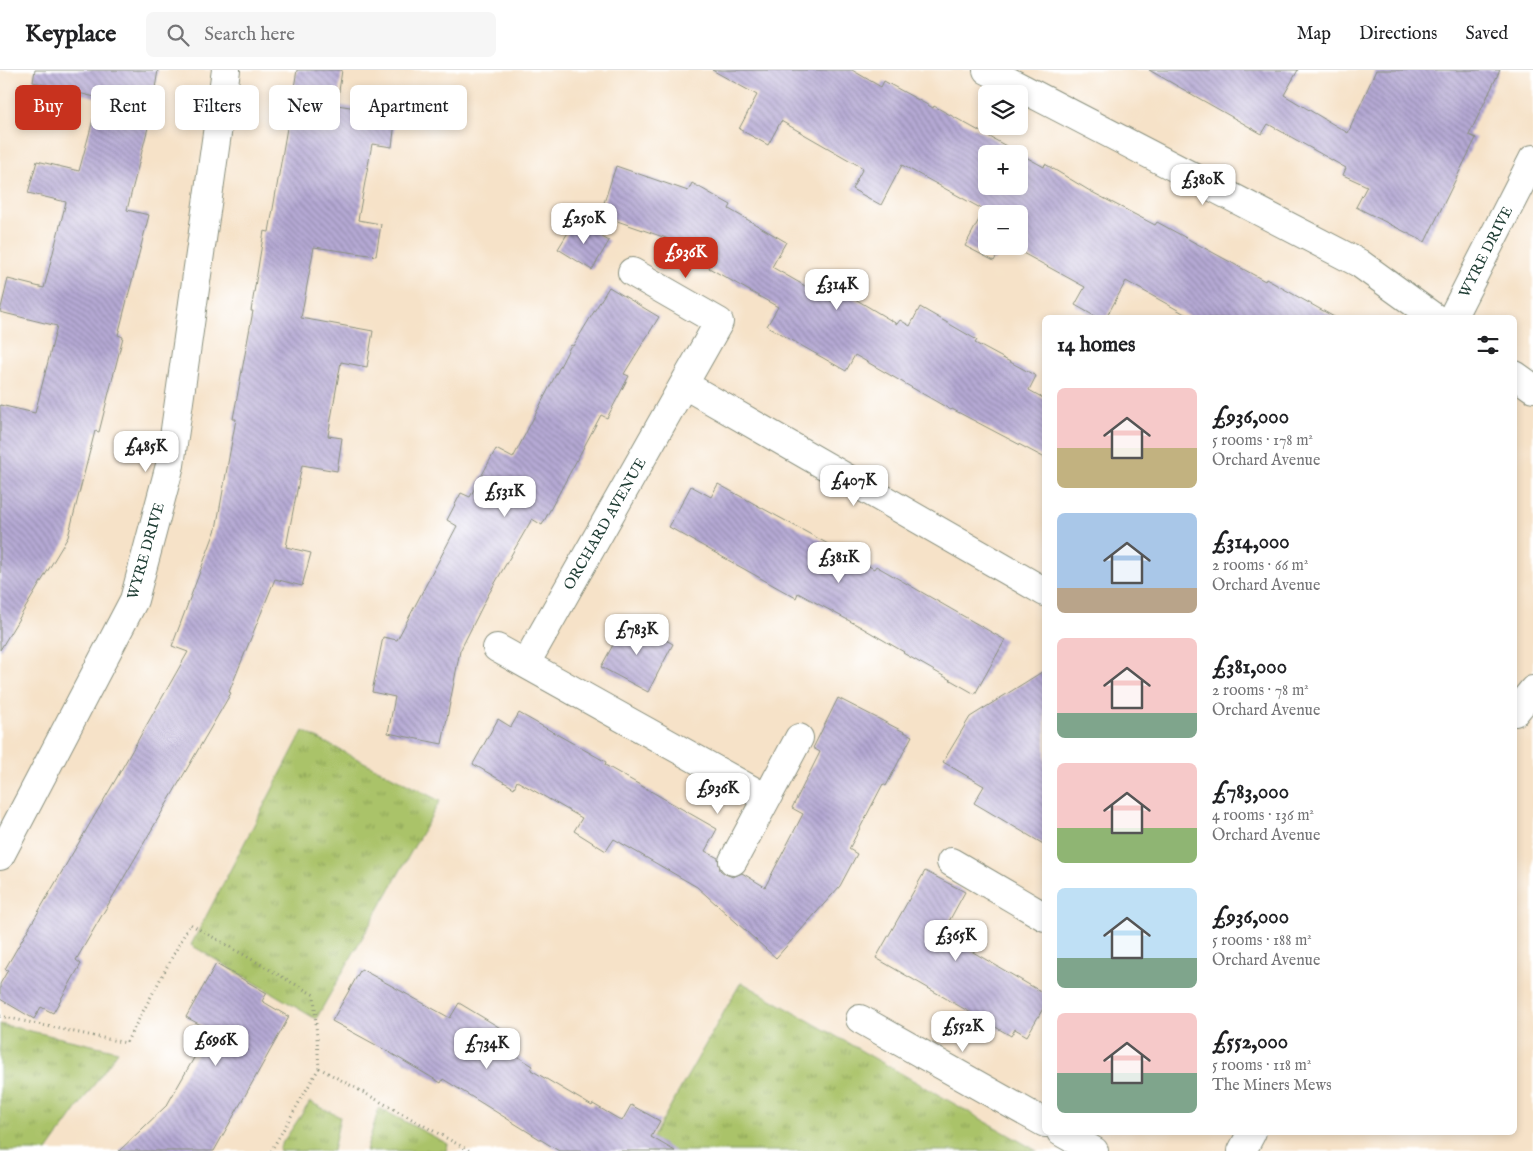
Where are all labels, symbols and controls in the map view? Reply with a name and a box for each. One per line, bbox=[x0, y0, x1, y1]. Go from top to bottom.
search box bbox=[146, 12, 496, 57]
text: Keyplace bbox=[25, 19, 116, 50]
icon: search bbox=[164, 21, 192, 49]
text: Search here bbox=[204, 23, 295, 47]
text: Map bbox=[1297, 23, 1331, 46]
text: Directions bbox=[1359, 23, 1437, 46]
text: Saved bbox=[1465, 23, 1508, 46]
chip: Buy bbox=[15, 85, 81, 130]
chip: Rent bbox=[91, 85, 165, 130]
chip: Filters bbox=[175, 85, 259, 130]
chip: New bbox=[269, 85, 340, 130]
chip: Apartment bbox=[350, 85, 467, 130]
map controls bbox=[978, 85, 1028, 255]
button: layers bbox=[978, 85, 1028, 135]
button: + bbox=[978, 145, 1028, 195]
pin: £380K bbox=[1168, 164, 1238, 206]
text: £380K bbox=[1182, 170, 1224, 190]
pin: £250K bbox=[549, 202, 619, 245]
street label: WYRE DRIVE bbox=[1455, 203, 1517, 301]
button: − bbox=[978, 205, 1028, 255]
text: £250K bbox=[562, 209, 606, 229]
pin: £936K bbox=[651, 236, 721, 279]
text: £936K bbox=[665, 243, 707, 263]
pin: £314K bbox=[802, 268, 872, 311]
text: £314K bbox=[816, 275, 858, 295]
icon: filters bbox=[1474, 331, 1502, 359]
text: 14 homes bbox=[1057, 332, 1135, 359]
text: £936,000 bbox=[1212, 404, 1289, 431]
icon: home bbox=[1097, 408, 1157, 468]
pin: £485K bbox=[111, 430, 181, 473]
text: 5 rooms · 178 m² bbox=[1212, 431, 1313, 451]
text: £485K bbox=[125, 437, 167, 457]
text: Orchard Avenue bbox=[1212, 451, 1320, 471]
street label: ORCHARD AVENUE bbox=[559, 455, 651, 593]
pin: £407K bbox=[819, 464, 889, 507]
text: £407K bbox=[831, 471, 877, 491]
pin: £531K bbox=[470, 476, 540, 518]
text: £531K bbox=[485, 482, 525, 502]
street label: WYRE DRIVE bbox=[123, 500, 169, 602]
text: £314,000 bbox=[1212, 529, 1290, 556]
icon: home bbox=[1097, 533, 1157, 593]
pin: £381K bbox=[804, 542, 874, 584]
text: £381K bbox=[819, 548, 859, 568]
text: 2 rooms · 66 m² bbox=[1212, 556, 1308, 576]
text: Orchard Avenue bbox=[1212, 576, 1320, 596]
pin: £783K bbox=[602, 614, 672, 656]
text: £783K bbox=[616, 620, 658, 640]
text: £381,000 bbox=[1212, 654, 1287, 681]
icon: home bbox=[1097, 658, 1157, 718]
text: 2 rooms · 78 m² bbox=[1212, 681, 1309, 701]
text: Orchard Avenue bbox=[1212, 701, 1320, 721]
pin: £936K bbox=[683, 772, 753, 815]
text: £936K bbox=[697, 779, 739, 799]
text: £783,000 bbox=[1212, 779, 1289, 806]
icon: home bbox=[1097, 783, 1157, 843]
text: 4 rooms · 136 m² bbox=[1212, 806, 1314, 826]
text: Orchard Avenue bbox=[1212, 826, 1320, 846]
text: £936,000 bbox=[1212, 904, 1289, 931]
icon: home bbox=[1097, 908, 1157, 968]
pin: £365K bbox=[921, 920, 991, 962]
text: £365K bbox=[935, 926, 977, 946]
text: 5 rooms · 188 m² bbox=[1212, 931, 1312, 951]
text: Orchard Avenue bbox=[1212, 951, 1320, 971]
pin: £552K bbox=[928, 1010, 998, 1053]
text: £552K bbox=[942, 1017, 984, 1037]
pin: £696K bbox=[181, 1024, 251, 1067]
pin: £734K bbox=[452, 1028, 522, 1070]
text: £552,000 bbox=[1212, 1029, 1288, 1056]
text: £696K bbox=[194, 1031, 238, 1051]
icon: home bbox=[1097, 1033, 1157, 1093]
text: £734K bbox=[465, 1034, 509, 1054]
text: 5 rooms · 118 m² bbox=[1212, 1056, 1311, 1076]
text: The Miners Mews bbox=[1212, 1076, 1332, 1096]

